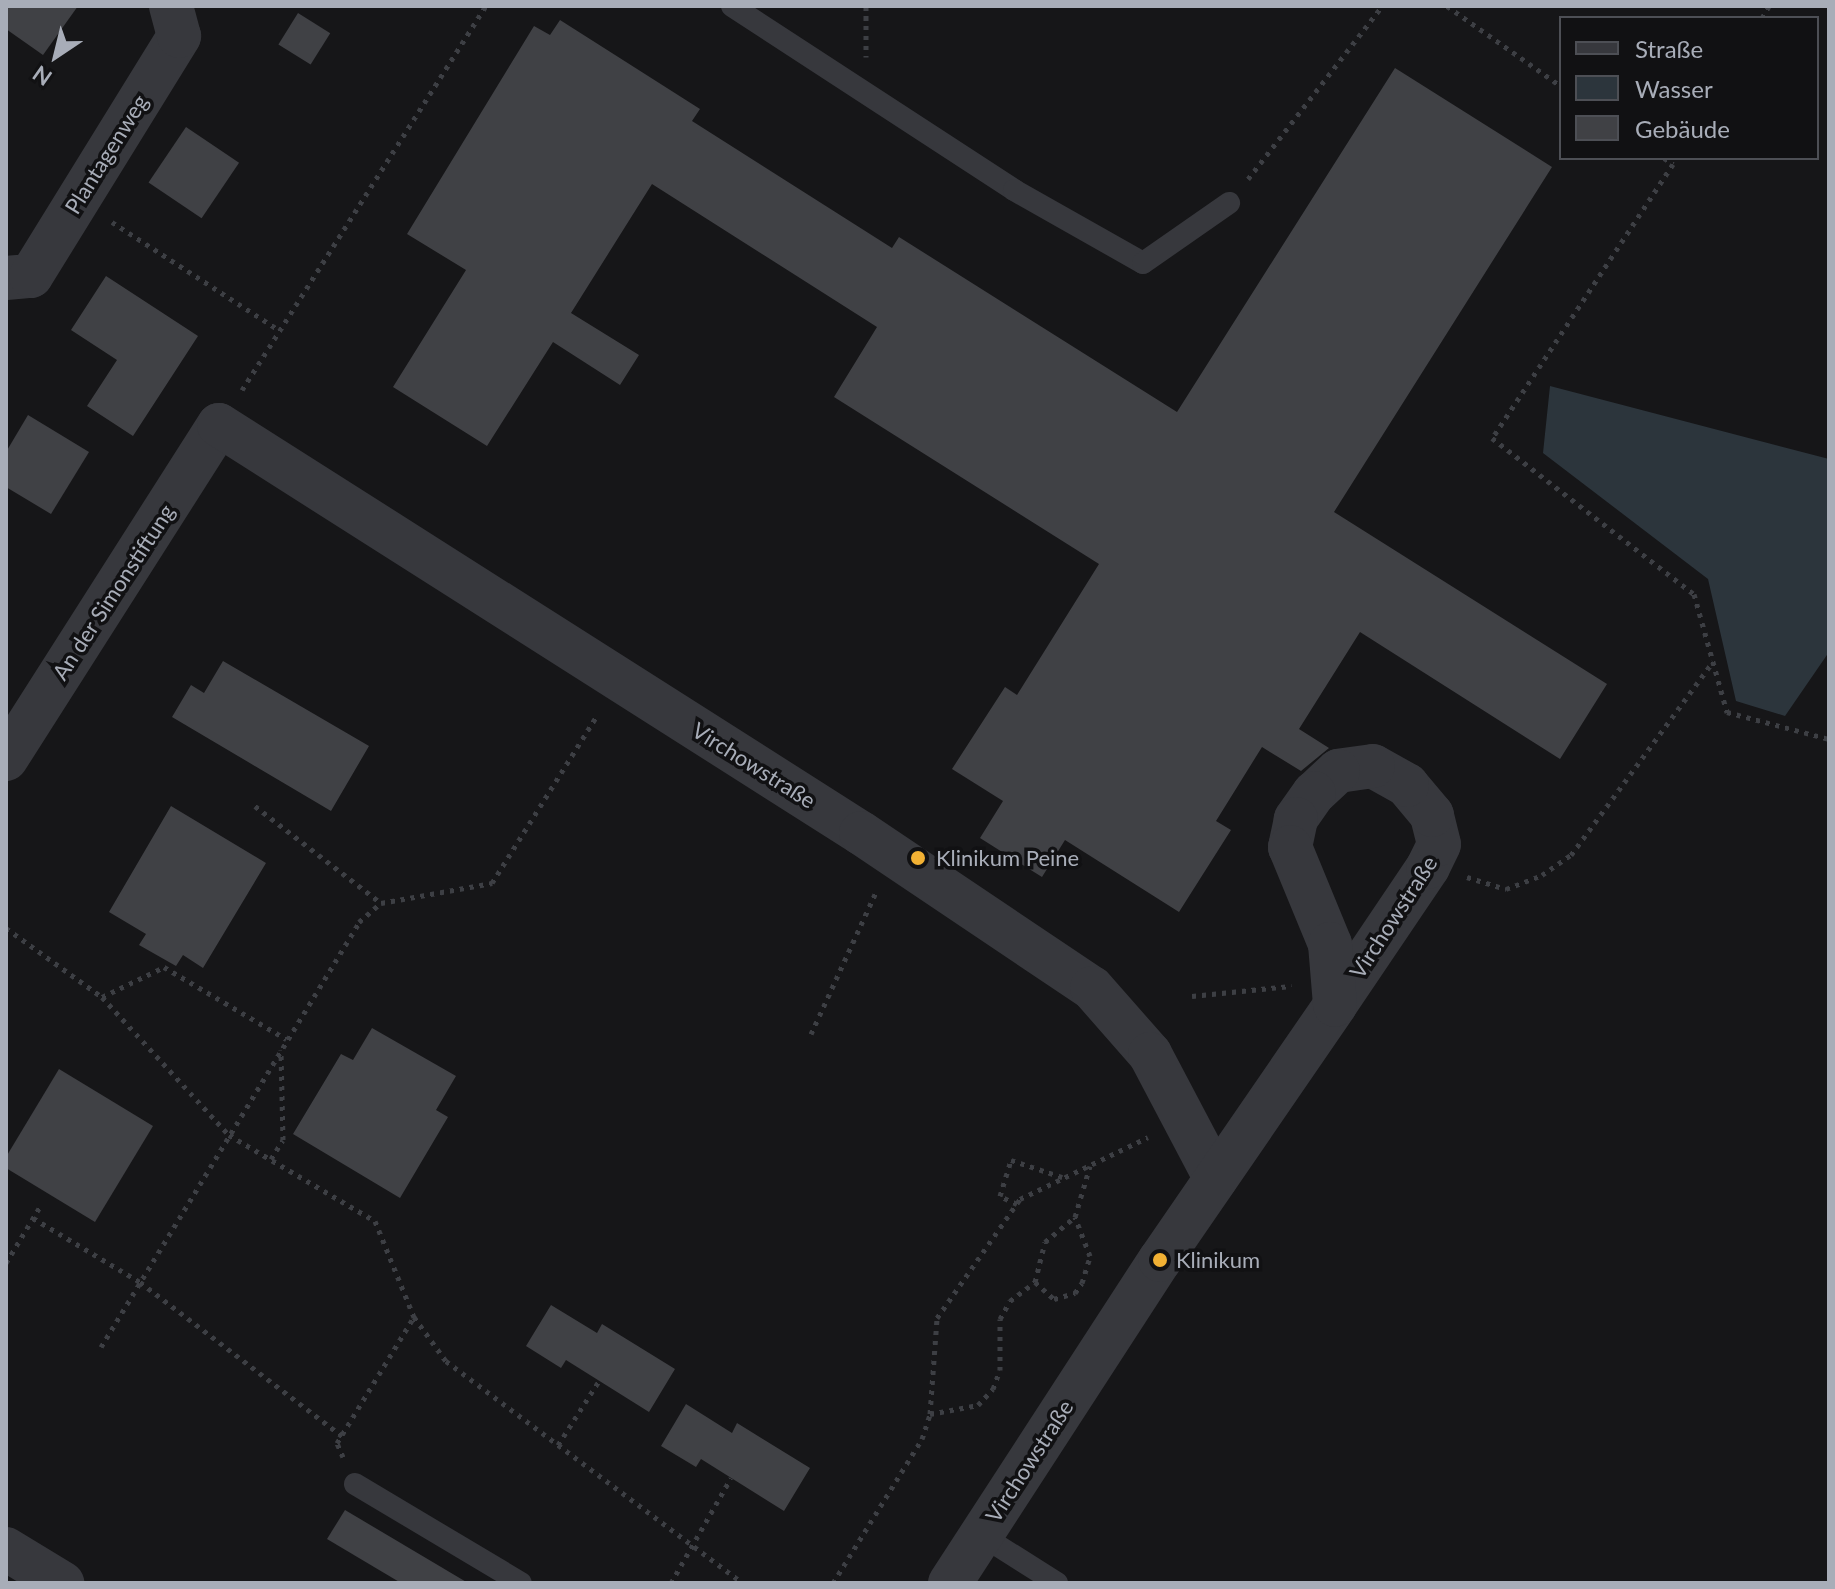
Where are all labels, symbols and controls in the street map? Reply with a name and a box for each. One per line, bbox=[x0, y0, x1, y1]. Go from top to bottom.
north arrow bbox=[16, 16, 96, 96]
legend bbox=[1559, 16, 1819, 160]
text: Straße bbox=[1635, 34, 1703, 63]
text: N bbox=[27, 60, 57, 92]
text: Wasser bbox=[1635, 74, 1713, 103]
street label: Plantagenweg bbox=[59, 90, 153, 218]
text: Gebäude bbox=[1635, 114, 1730, 143]
street label: An der Simonstiftung bbox=[46, 499, 180, 685]
street label: Virchowstraße bbox=[687, 717, 821, 813]
place label: Klinikum Peine bbox=[936, 845, 1079, 871]
marker: Klinikum Peine bbox=[907, 847, 929, 869]
street label: Virchowstraße bbox=[1344, 851, 1442, 983]
place label: Klinikum bbox=[1176, 1247, 1260, 1273]
marker: Klinikum bbox=[1151, 1251, 1169, 1269]
street label: Virchowstraße bbox=[980, 1395, 1078, 1527]

